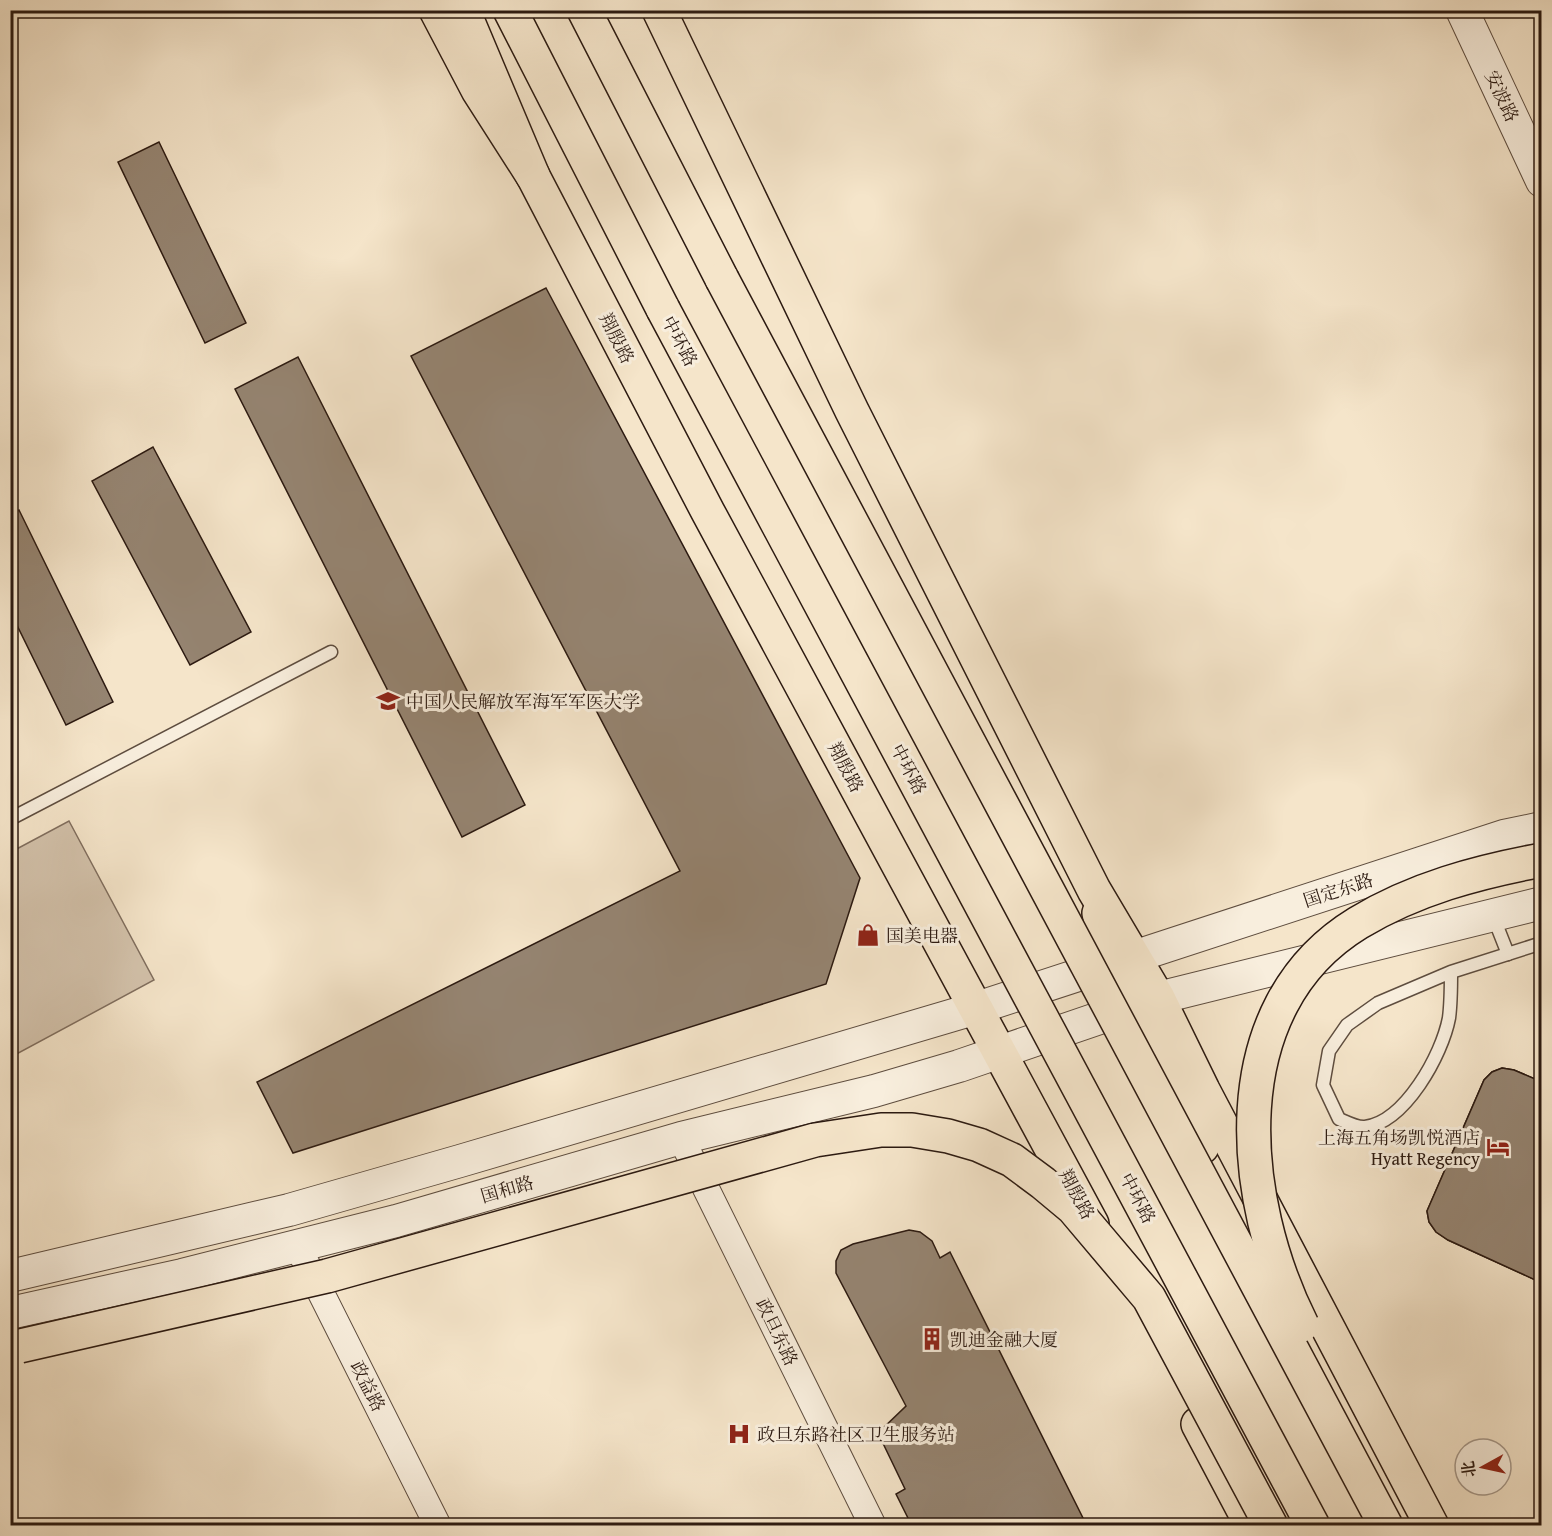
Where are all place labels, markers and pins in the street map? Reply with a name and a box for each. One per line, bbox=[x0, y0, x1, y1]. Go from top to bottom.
school or university icon: 中国人民解放军海军军医大学 bbox=[375, 688, 401, 714]
place label: 中国人民解放军海军军医大学 bbox=[406, 688, 640, 715]
shop icon: 国美电器 bbox=[855, 922, 881, 948]
place label: 国美电器 bbox=[886, 922, 958, 949]
place label: 上海五角场凯悦酒店 Hyatt Regency bbox=[1318, 1124, 1480, 1172]
hotel icon: 上海五角场凯悦酒店 Hyatt Regency bbox=[1485, 1134, 1511, 1160]
building icon: 凯迪金融大厦 bbox=[919, 1326, 945, 1352]
place label: 凯迪金融大厦 bbox=[950, 1326, 1058, 1353]
hospital icon: 政旦东路社区卫生服务站 bbox=[726, 1421, 752, 1447]
place label: 政旦东路社区卫生服务站 bbox=[757, 1421, 955, 1448]

